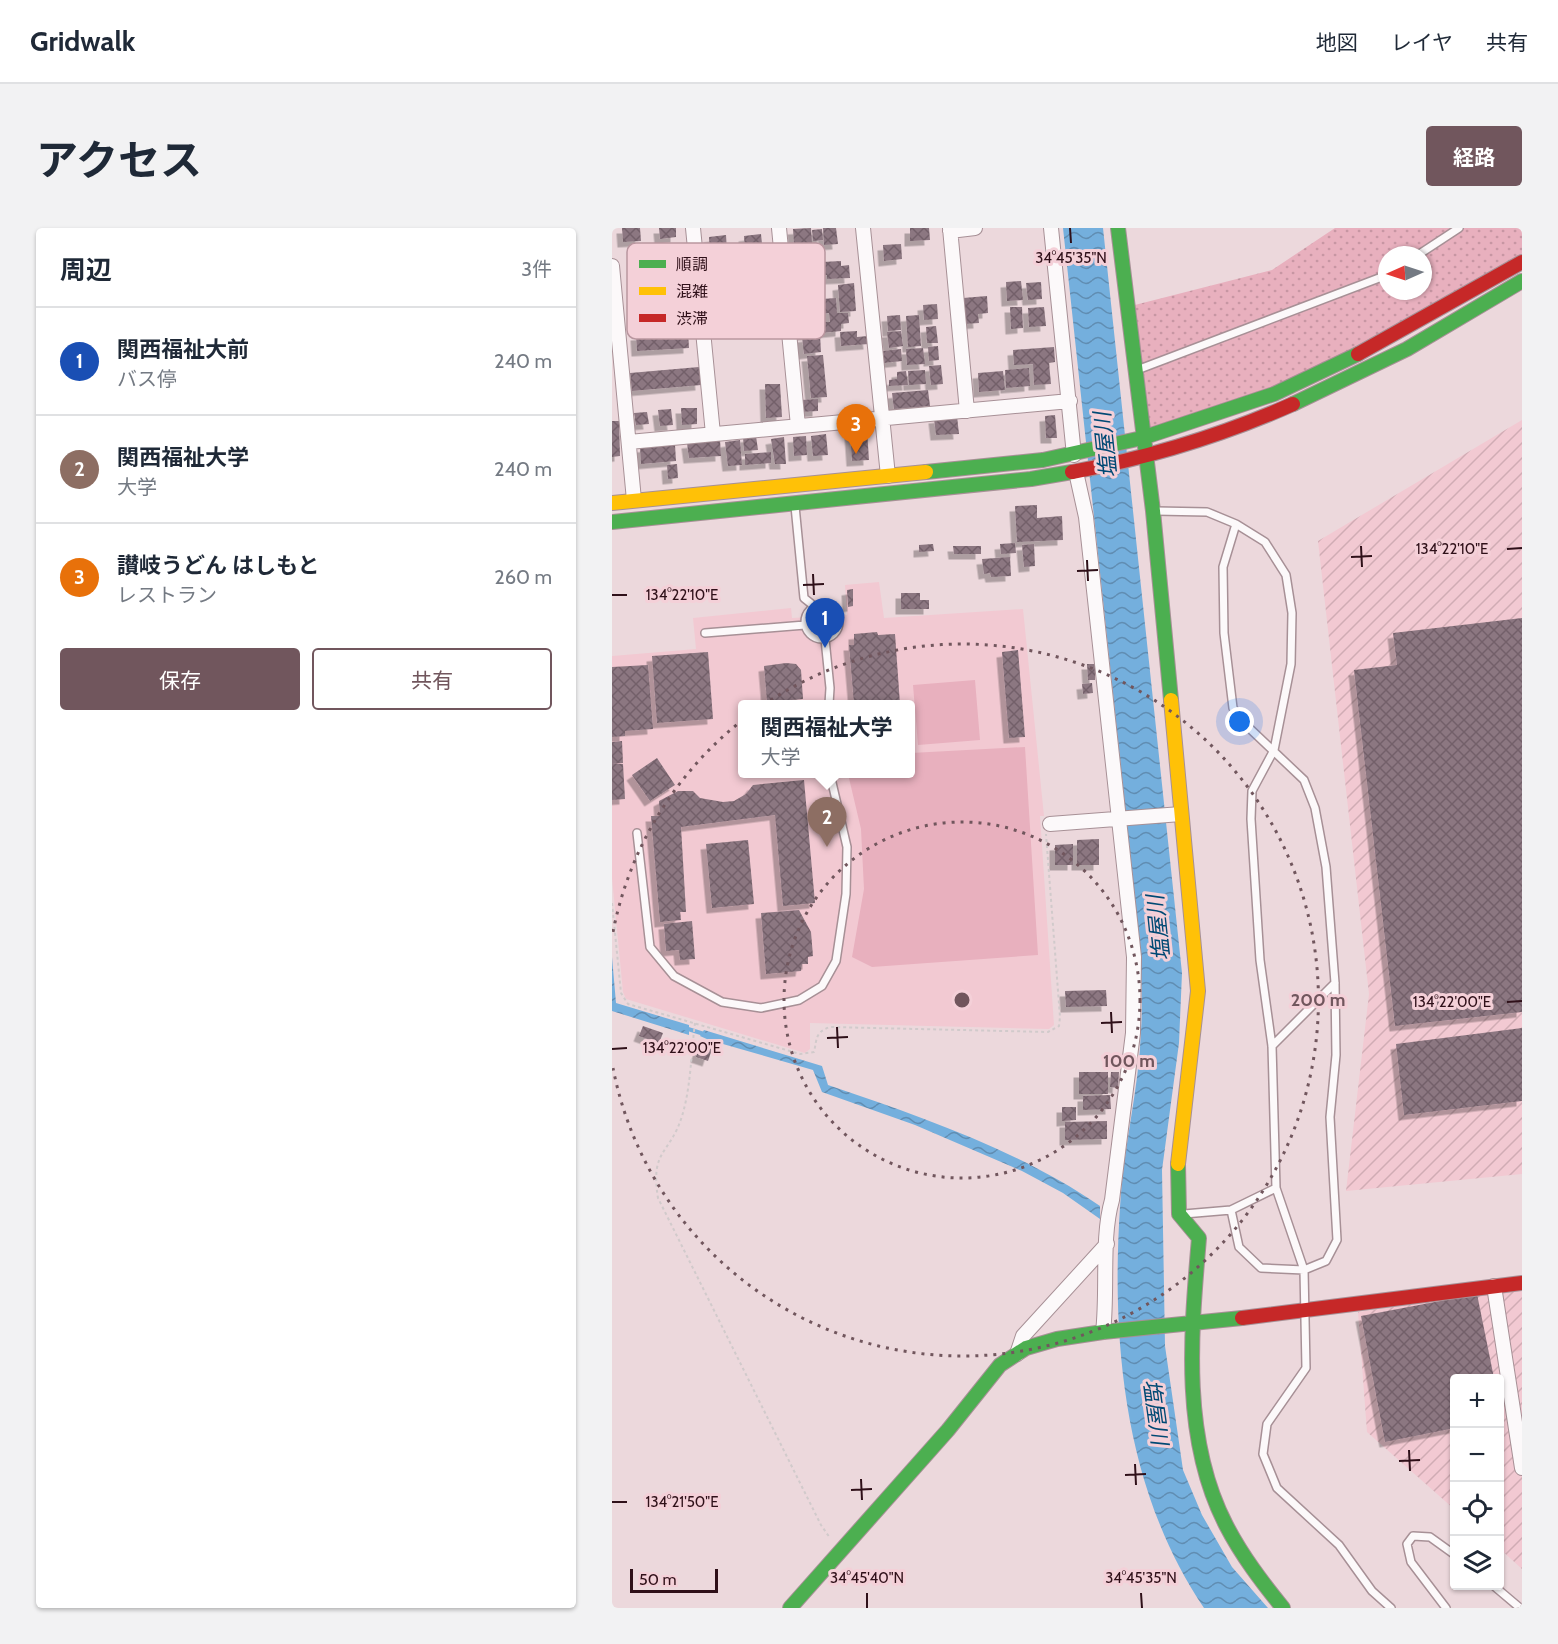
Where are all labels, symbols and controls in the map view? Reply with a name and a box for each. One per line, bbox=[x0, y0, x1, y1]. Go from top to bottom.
text: Gridwalk bbox=[30, 24, 135, 58]
text: 地図 bbox=[1316, 30, 1358, 55]
text: レイヤ bbox=[1391, 30, 1453, 55]
text: 共有 bbox=[1486, 30, 1528, 55]
button: 経路 bbox=[1426, 126, 1522, 186]
text: アクセス bbox=[36, 134, 202, 186]
legend bbox=[627, 243, 825, 339]
north arrow bbox=[1378, 246, 1432, 300]
text: 34°45'35"N bbox=[1035, 249, 1107, 267]
text: 周辺 bbox=[60, 254, 112, 286]
text: 順調 bbox=[676, 255, 708, 274]
text: 3件 bbox=[521, 257, 552, 281]
text: 混雑 bbox=[676, 282, 708, 301]
text: 渋滞 bbox=[676, 309, 708, 328]
text: 関西福祉大前 bbox=[117, 336, 249, 363]
text: 1 bbox=[76, 349, 83, 373]
text: 240 m bbox=[494, 349, 552, 373]
text: バス停 bbox=[117, 367, 177, 391]
pin: 3 bbox=[836, 404, 876, 454]
water label: 塩屋川 bbox=[1088, 409, 1122, 479]
text: 関西福祉大学 bbox=[117, 444, 249, 471]
text: 2 bbox=[74, 457, 85, 481]
text: 240 m bbox=[494, 457, 552, 481]
text: 大学 bbox=[117, 475, 157, 499]
text: 134°22'10"E bbox=[1416, 540, 1488, 558]
text: 讃岐うどん はしもと bbox=[117, 552, 320, 579]
text: 3 bbox=[74, 565, 85, 589]
text: 260 m bbox=[494, 565, 552, 589]
text: レストラン bbox=[117, 583, 217, 607]
text: 134°22'10"E bbox=[646, 586, 718, 604]
pin: 1 bbox=[806, 598, 844, 648]
button: 保存 bbox=[60, 648, 300, 710]
button: 共有 bbox=[312, 648, 552, 710]
popup bbox=[738, 700, 915, 778]
your location bbox=[1225, 707, 1254, 736]
text: 関西福祉大学 bbox=[760, 714, 893, 741]
text: 大学 bbox=[760, 745, 800, 769]
pin: 2 bbox=[808, 798, 846, 847]
water label: 塩屋川 bbox=[1141, 892, 1175, 962]
text: 200 m bbox=[1291, 989, 1345, 1011]
centre of rings bbox=[952, 990, 972, 1010]
text: 134°22'00"E bbox=[1413, 993, 1491, 1011]
text: 134°22'00"E bbox=[643, 1039, 721, 1057]
text: 100 m bbox=[1103, 1050, 1155, 1072]
map controls bbox=[1450, 1374, 1504, 1590]
button: + bbox=[1450, 1374, 1504, 1428]
water label: 塩屋川 bbox=[1138, 1378, 1174, 1449]
button: − bbox=[1450, 1428, 1504, 1482]
button: locate bbox=[1450, 1482, 1504, 1536]
text: 134°21'50"E bbox=[646, 1493, 718, 1511]
button: layers bbox=[1450, 1536, 1504, 1590]
scale bar bbox=[630, 1566, 718, 1594]
text: 34°45'40"N bbox=[830, 1569, 904, 1587]
text: 34°45'35"N bbox=[1105, 1569, 1177, 1587]
text: 50 m bbox=[639, 1570, 676, 1589]

